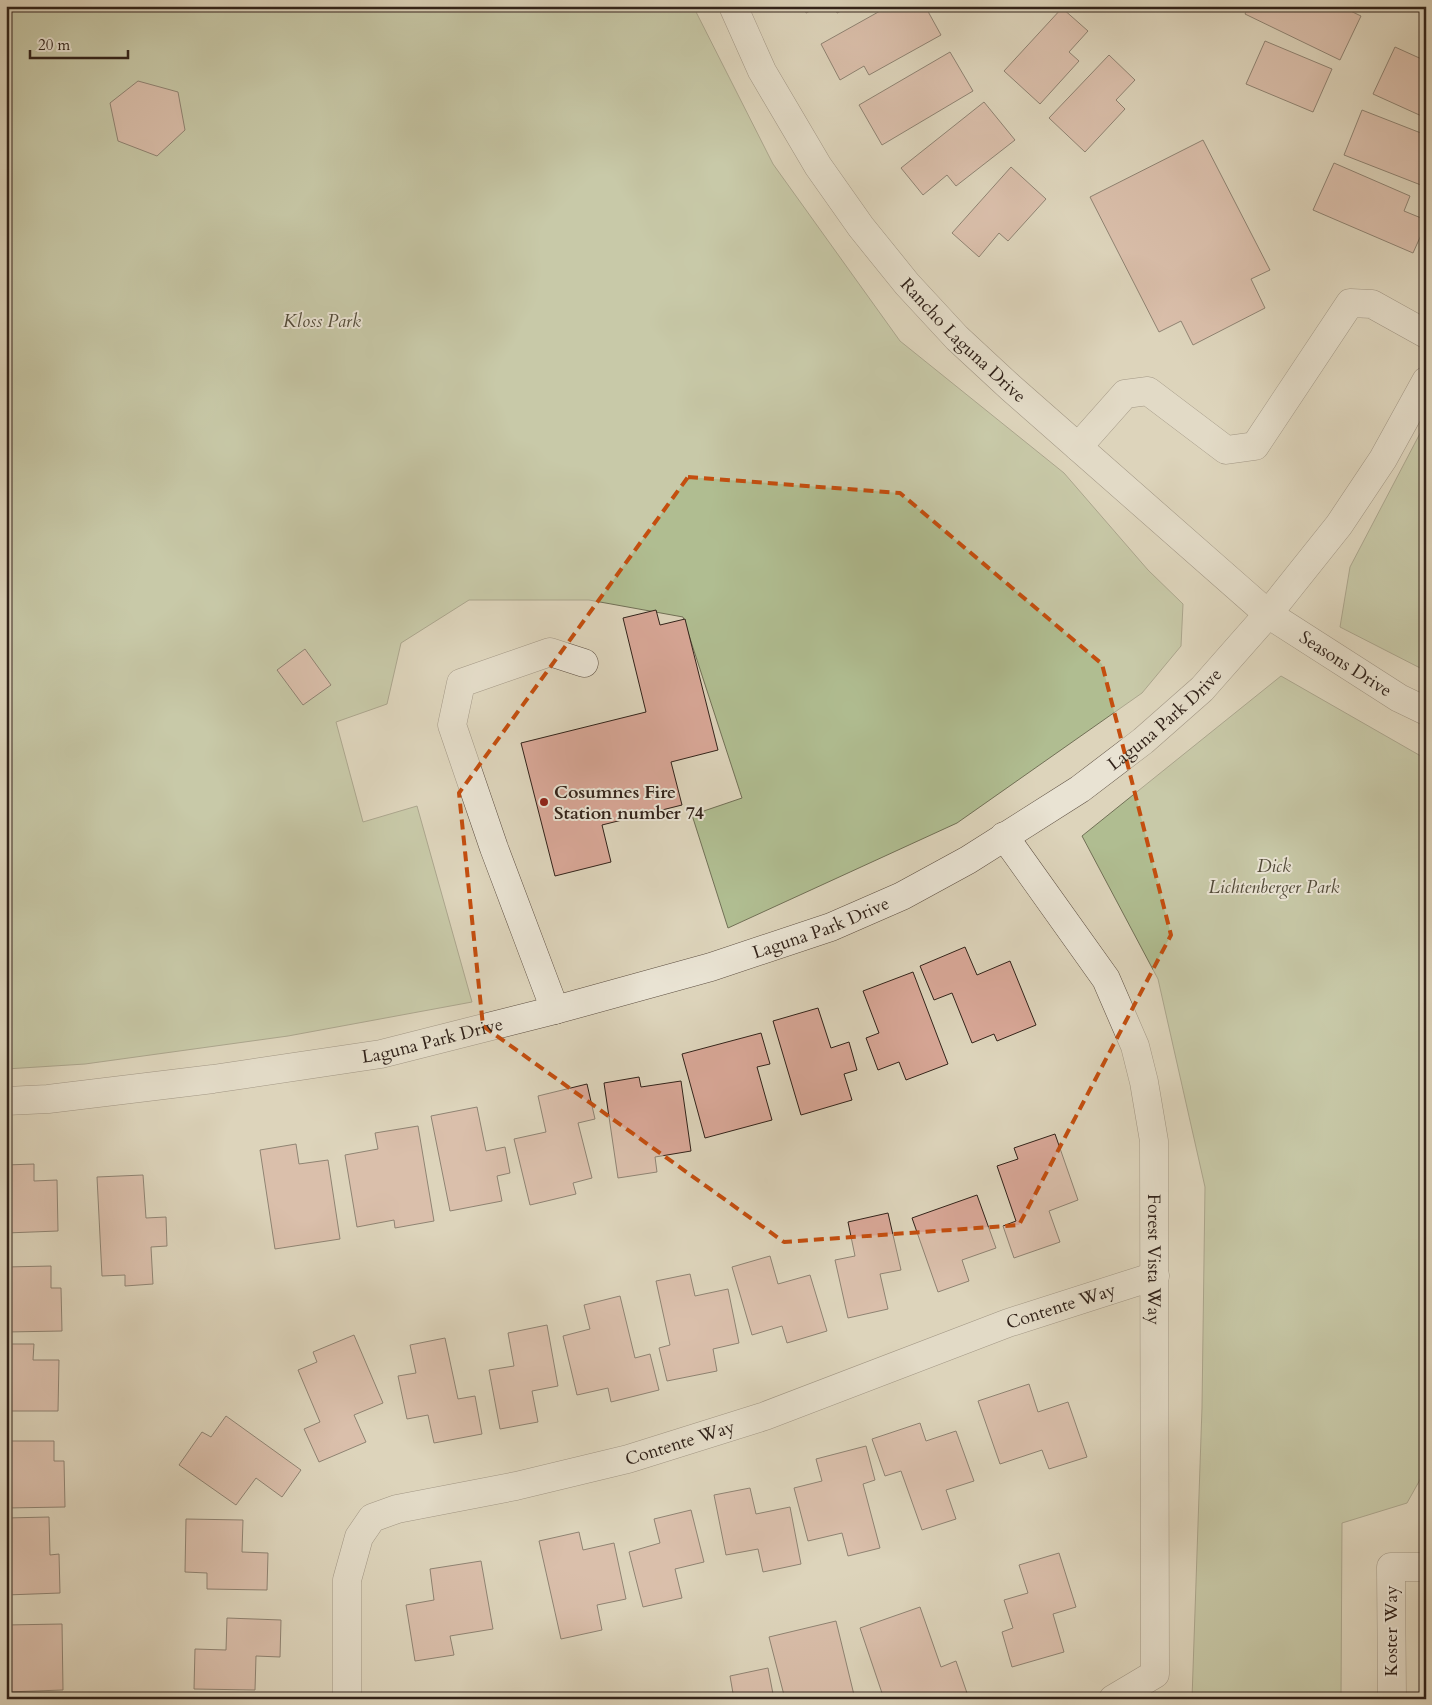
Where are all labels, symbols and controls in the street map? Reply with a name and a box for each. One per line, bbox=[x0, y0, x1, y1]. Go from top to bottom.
scale bar bbox=[30, 28, 128, 60]
text: 20 m bbox=[38, 35, 70, 55]
street label: Rancho Laguna Drive bbox=[895, 272, 1032, 408]
park label: Kloss Park bbox=[283, 309, 361, 334]
street label: Seasons Drive bbox=[1295, 625, 1397, 703]
street label: Laguna Park Drive bbox=[1102, 663, 1227, 776]
place label: Cosumnes Fire Station number 74 bbox=[554, 780, 704, 826]
marker: Cosumnes Fire Station number 74 bbox=[538, 796, 550, 808]
park label: Dick Lichtenberger Park bbox=[1208, 854, 1340, 900]
street label: Laguna Park Drive bbox=[749, 891, 893, 965]
street label: Laguna Park Drive bbox=[360, 1011, 505, 1069]
street label: Forest Vista Way bbox=[1142, 1194, 1167, 1325]
street label: Contente Way bbox=[1003, 1277, 1119, 1335]
street label: Contente Way bbox=[622, 1414, 738, 1472]
street label: Koster Way bbox=[1379, 1585, 1404, 1677]

